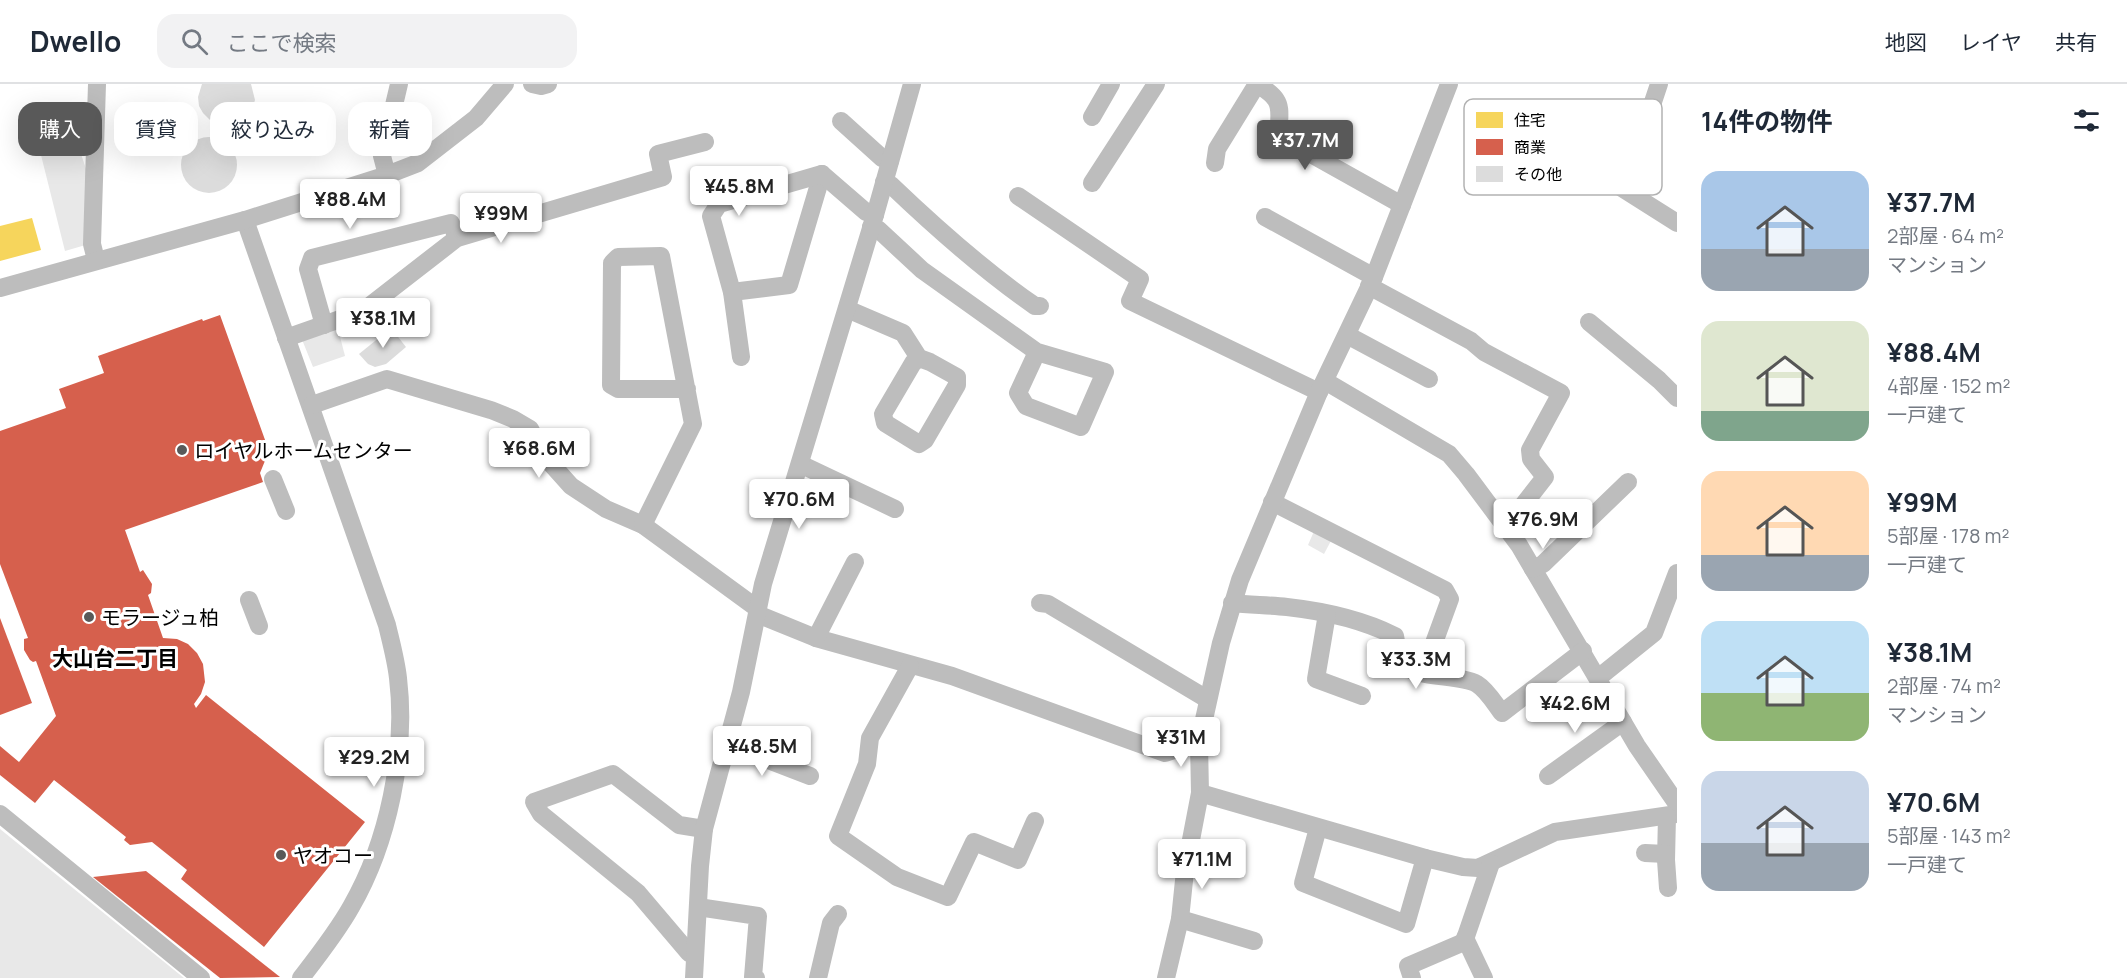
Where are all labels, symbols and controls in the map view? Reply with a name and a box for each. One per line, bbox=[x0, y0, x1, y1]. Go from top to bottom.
search box bbox=[157, 14, 577, 68]
text: Dwello bbox=[30, 22, 121, 60]
icon: search bbox=[178, 25, 211, 58]
text: ここで検索 bbox=[226, 28, 336, 58]
text: 地図 bbox=[1885, 28, 1927, 56]
text: レイヤ bbox=[1960, 28, 2022, 56]
text: 共有 bbox=[2055, 28, 2097, 56]
legend bbox=[1464, 99, 1662, 195]
chip: 購入 bbox=[18, 102, 102, 156]
chip: 賃貸 bbox=[114, 102, 198, 156]
chip: 絞り込み bbox=[210, 102, 336, 156]
chip: 新着 bbox=[348, 102, 432, 156]
text: 14件の物件 bbox=[1701, 103, 1832, 139]
icon: filters bbox=[2070, 104, 2103, 137]
text: 住宅 bbox=[1514, 109, 1546, 131]
pin: ¥37.7M bbox=[1256, 120, 1354, 171]
text: ¥37.7M bbox=[1271, 126, 1339, 153]
text: 商業 bbox=[1514, 136, 1546, 158]
text: その他 bbox=[1514, 163, 1562, 185]
pin: ¥45.8M bbox=[690, 166, 788, 217]
text: ¥45.8M bbox=[704, 172, 774, 199]
pin: ¥88.4M bbox=[301, 179, 399, 230]
text: ¥37.7M bbox=[1887, 184, 1975, 220]
text: ¥88.4M bbox=[314, 185, 386, 212]
pin: ¥99M bbox=[465, 193, 537, 244]
icon: home bbox=[1749, 195, 1821, 267]
text: ¥99M bbox=[474, 199, 528, 226]
text: 2部屋 · 64 m² bbox=[1887, 222, 2004, 249]
text: マンション bbox=[1887, 251, 1987, 278]
pin: ¥38.1M bbox=[334, 298, 432, 349]
text: ¥38.1M bbox=[350, 304, 416, 331]
text: ¥88.4M bbox=[1887, 334, 1981, 370]
icon: home bbox=[1749, 345, 1821, 417]
text: 4部屋 · 152 m² bbox=[1887, 372, 2010, 399]
text: 一戸建て bbox=[1887, 401, 1967, 428]
pin: ¥68.6M bbox=[490, 428, 588, 479]
text: ¥68.6M bbox=[503, 434, 575, 461]
place label: ロイヤルホームセンター bbox=[194, 437, 413, 464]
marker: ロイヤルホームセンター bbox=[175, 443, 189, 457]
pin: ¥70.6M bbox=[750, 479, 848, 530]
text: ¥99M bbox=[1887, 484, 1957, 520]
text: ¥70.6M bbox=[763, 485, 835, 512]
icon: home bbox=[1749, 495, 1821, 567]
pin: ¥76.9M bbox=[1494, 499, 1592, 550]
text: ¥76.9M bbox=[1508, 505, 1578, 532]
text: 5部屋 · 178 m² bbox=[1887, 522, 2010, 549]
text: 一戸建て bbox=[1887, 551, 1967, 578]
place label: モラージュ柏 bbox=[101, 604, 219, 631]
marker: モラージュ柏 bbox=[82, 610, 96, 624]
text: ¥38.1M bbox=[1887, 634, 1972, 670]
pin: ¥33.3M bbox=[1367, 639, 1465, 690]
district label: 大山台二丁目 bbox=[52, 644, 178, 672]
text: ¥33.3M bbox=[1381, 645, 1451, 672]
icon: home bbox=[1749, 645, 1821, 717]
text: 2部屋 · 74 m² bbox=[1887, 672, 2001, 699]
pin: ¥42.6M bbox=[1526, 683, 1624, 734]
text: ¥42.6M bbox=[1540, 689, 1610, 716]
text: マンション bbox=[1887, 701, 1987, 728]
pin: ¥31M bbox=[1145, 717, 1217, 768]
text: ¥31M bbox=[1156, 723, 1206, 750]
pin: ¥48.5M bbox=[713, 726, 811, 777]
text: ¥48.5M bbox=[727, 732, 797, 759]
pin: ¥29.2M bbox=[325, 737, 423, 788]
text: ¥29.2M bbox=[338, 743, 410, 770]
text: ¥70.6M bbox=[1887, 784, 1980, 820]
icon: home bbox=[1749, 795, 1821, 867]
text: 5部屋 · 143 m² bbox=[1887, 822, 2011, 849]
pin: ¥71.1M bbox=[1153, 839, 1251, 890]
place label: ヤオコー bbox=[293, 842, 373, 869]
text: ¥71.1M bbox=[1172, 845, 1232, 872]
marker: ヤオコー bbox=[274, 848, 288, 862]
text: 一戸建て bbox=[1887, 851, 1967, 878]

